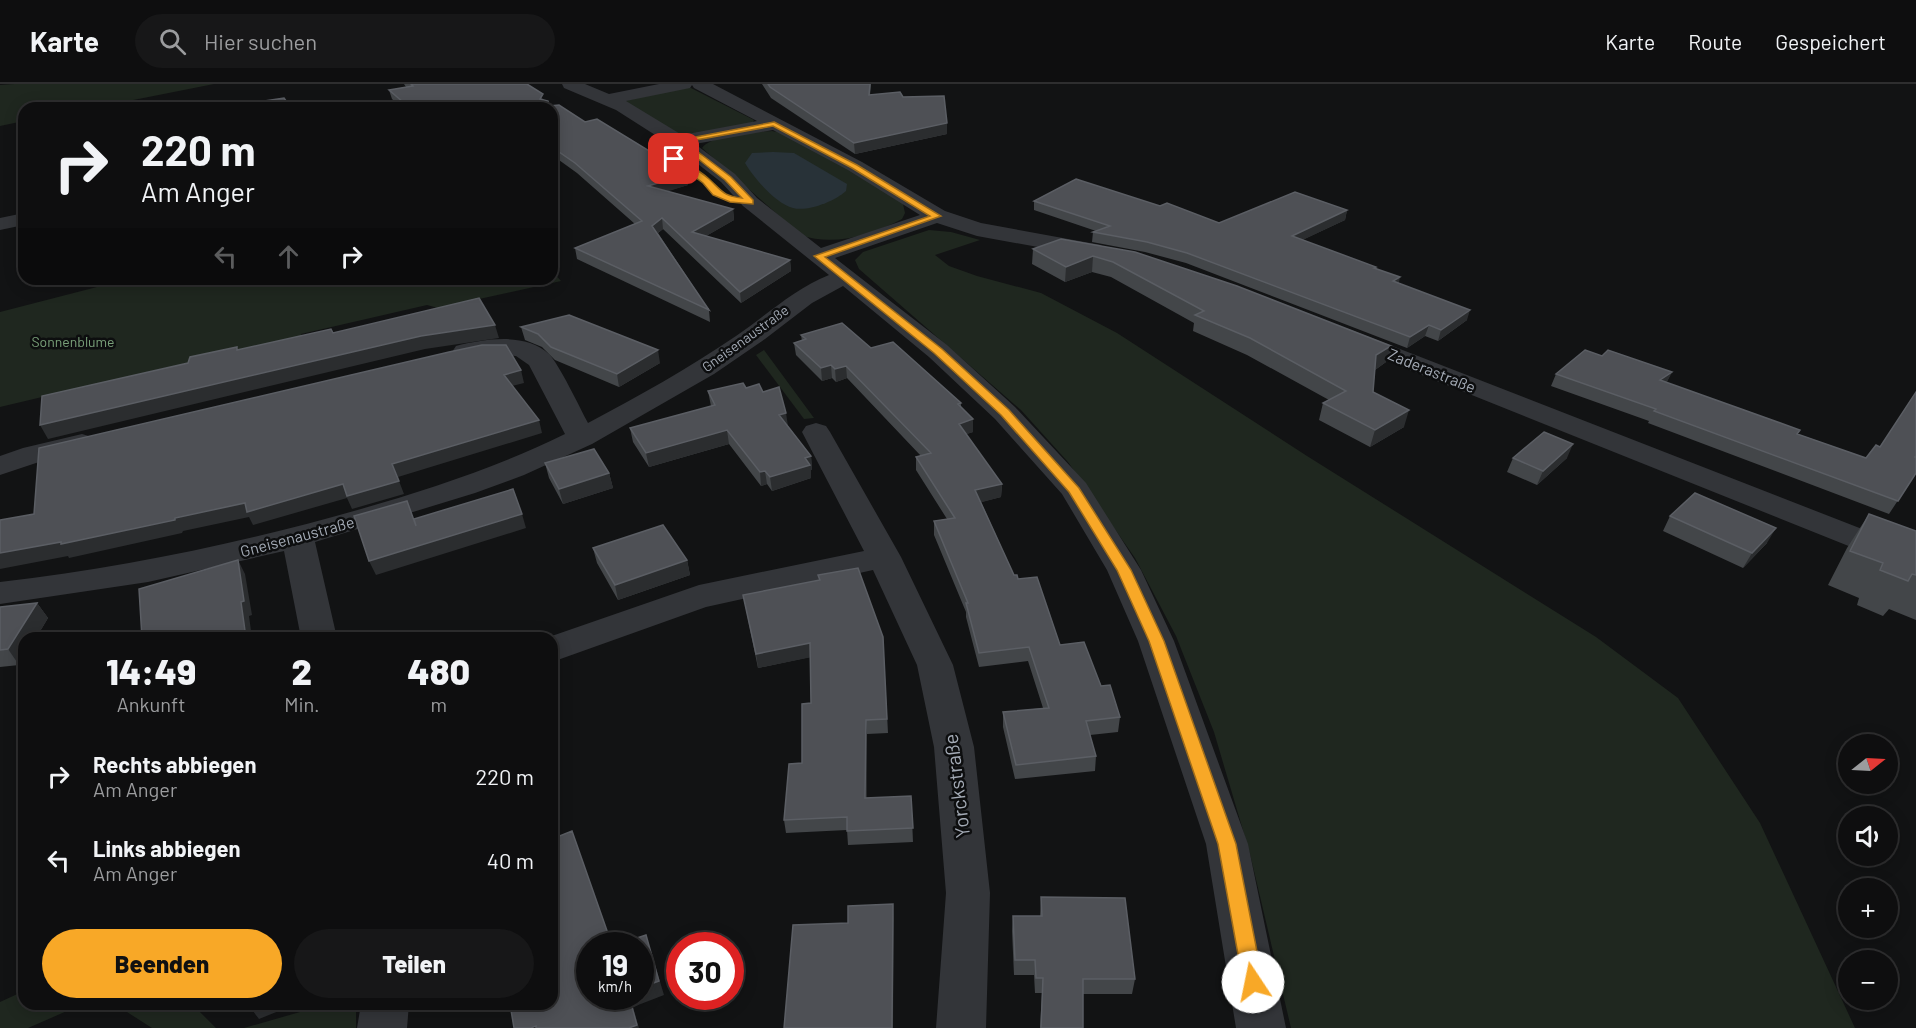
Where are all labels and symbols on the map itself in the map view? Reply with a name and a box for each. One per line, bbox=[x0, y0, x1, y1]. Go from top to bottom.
pin bbox=[648, 133, 699, 184]
street label: Gneisenaustraße bbox=[698, 301, 792, 375]
park label: Sonnenblume bbox=[31, 333, 115, 350]
street label: Zaderastraße bbox=[1385, 344, 1479, 396]
street label: Gneisenaustraße bbox=[238, 512, 356, 560]
street label: Yorckstraße bbox=[938, 733, 974, 839]
north arrow bbox=[1838, 734, 1898, 794]
speed limit sign: 30 bbox=[666, 932, 744, 1010]
position arrow bbox=[1221, 950, 1285, 1014]

